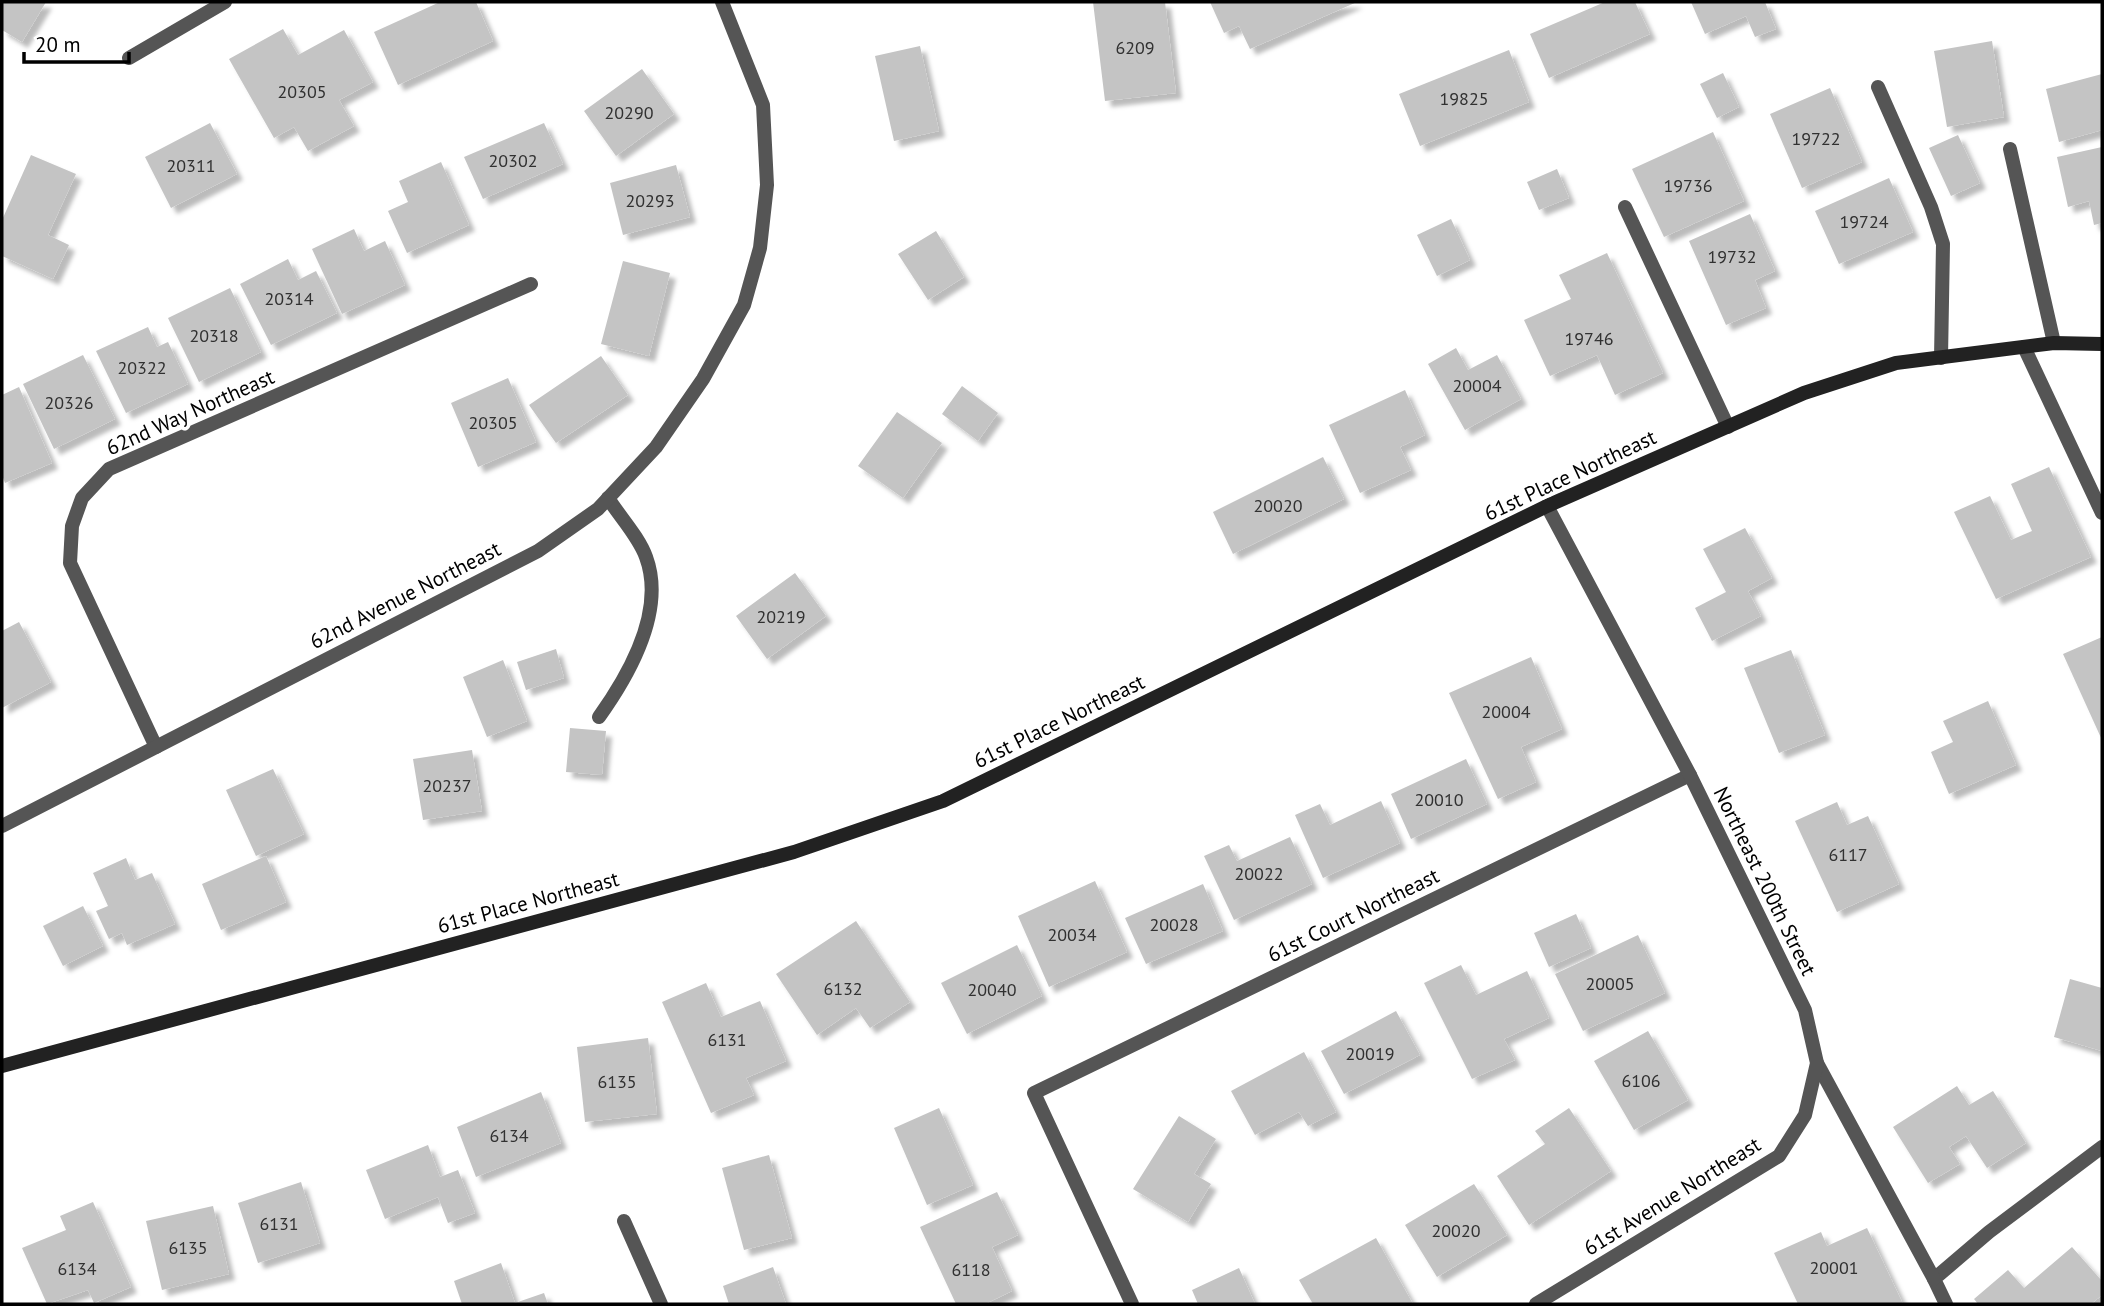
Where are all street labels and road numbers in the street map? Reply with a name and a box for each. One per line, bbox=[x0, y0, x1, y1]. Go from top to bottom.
street label: 62nd Way Northeast bbox=[102, 363, 278, 461]
street label: 61st Place Northeast bbox=[1480, 423, 1660, 527]
street label: 62nd Avenue Northeast bbox=[305, 535, 505, 655]
street label: 61st Place Northeast bbox=[969, 668, 1149, 774]
street label: Northeast 200th Street bbox=[1708, 782, 1822, 980]
street label: 61st Court Northeast bbox=[1263, 862, 1443, 968]
street label: 61st Place Northeast bbox=[434, 865, 622, 939]
street label: 61st Avenue Northeast bbox=[1578, 1131, 1766, 1261]

